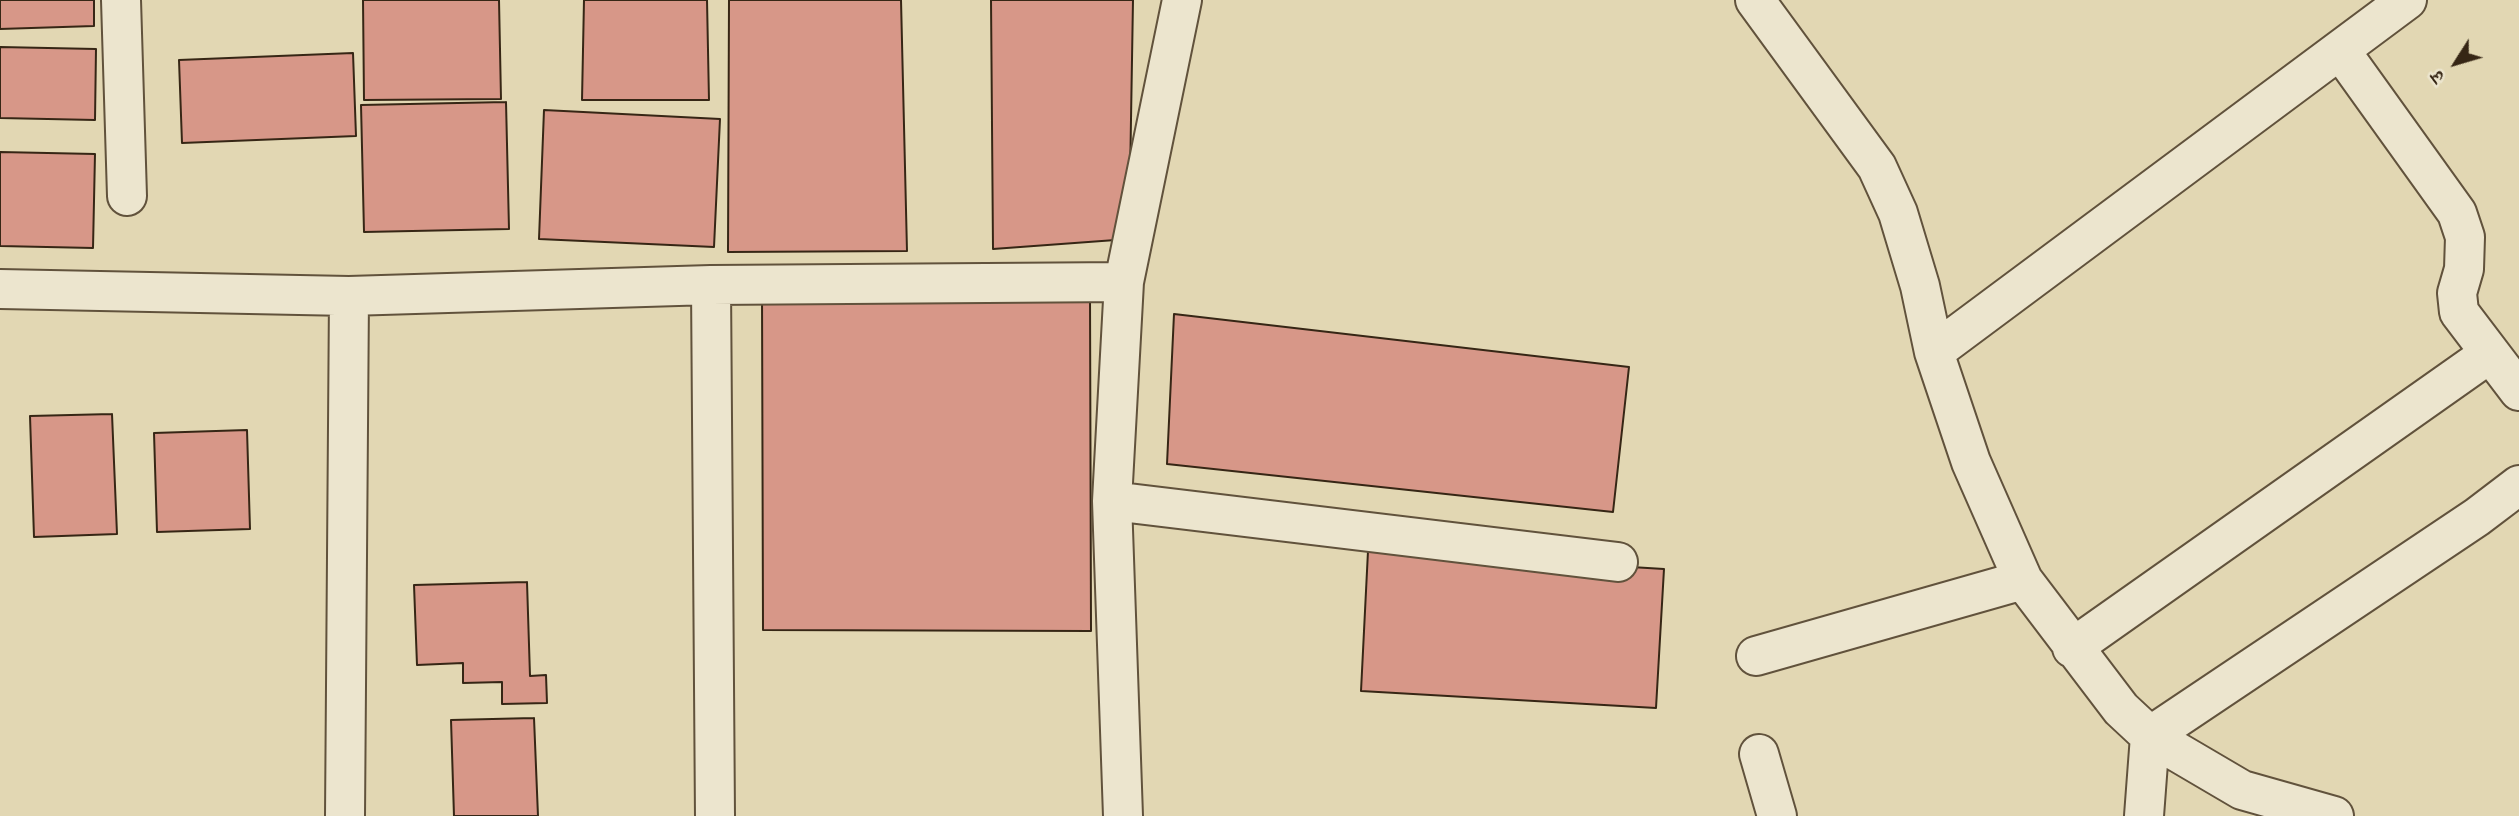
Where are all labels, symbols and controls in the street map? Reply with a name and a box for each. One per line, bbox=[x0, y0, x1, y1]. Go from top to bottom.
north arrow bbox=[2421, 28, 2491, 98]
text: उ bbox=[2425, 64, 2453, 88]

